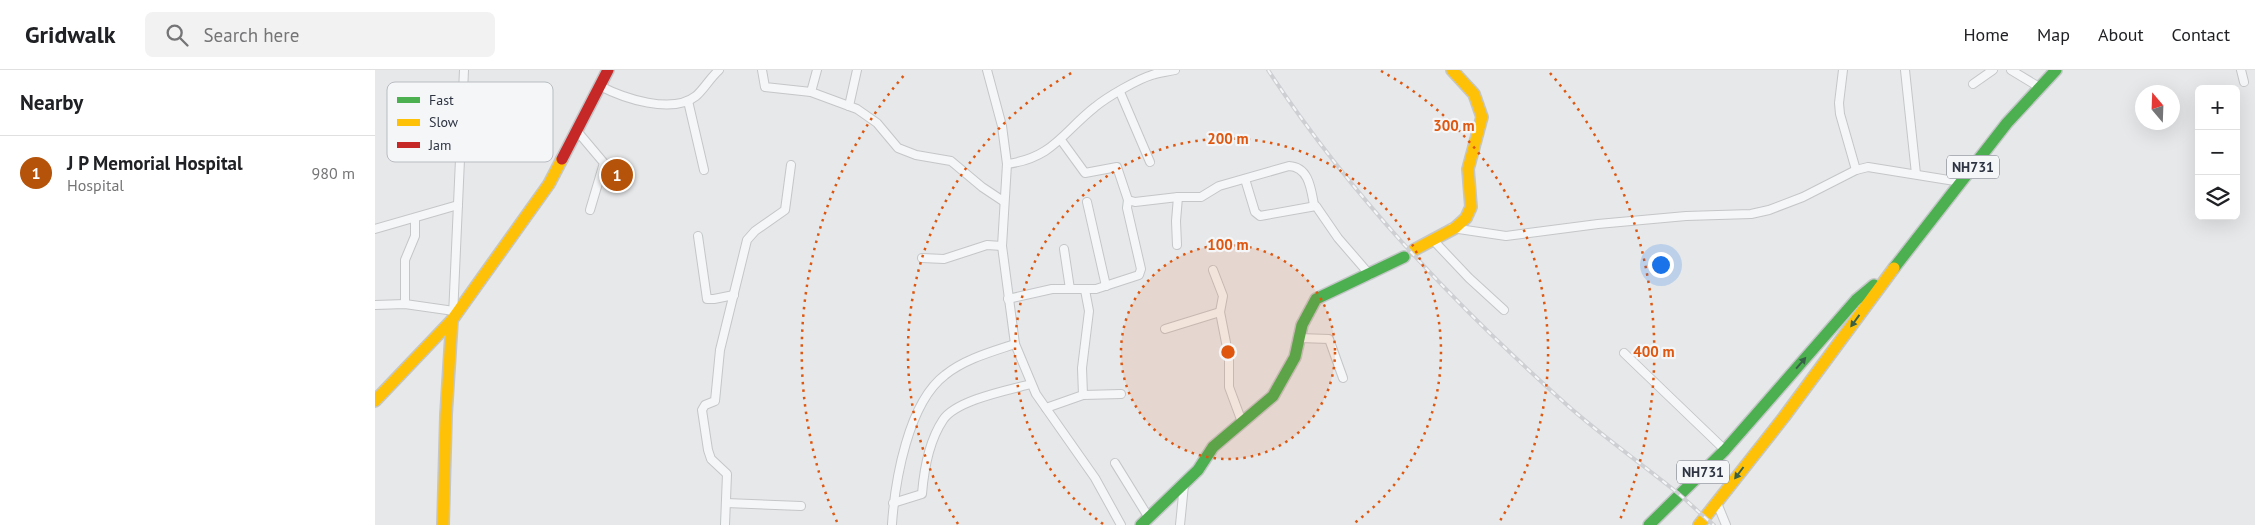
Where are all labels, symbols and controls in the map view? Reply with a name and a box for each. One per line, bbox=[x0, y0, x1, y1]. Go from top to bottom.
search box bbox=[145, 12, 495, 57]
text: Gridwalk bbox=[25, 19, 115, 50]
icon: search bbox=[163, 21, 191, 49]
text: Search here bbox=[203, 23, 299, 47]
text: Home bbox=[1963, 23, 2009, 46]
text: Map bbox=[2037, 23, 2070, 46]
text: About bbox=[2098, 23, 2144, 46]
text: Contact bbox=[2172, 23, 2230, 46]
legend bbox=[387, 82, 553, 162]
north arrow bbox=[2135, 85, 2180, 130]
map controls bbox=[2195, 85, 2240, 220]
button: + bbox=[2195, 85, 2240, 130]
text: Nearby bbox=[20, 89, 83, 116]
text: Fast bbox=[429, 91, 454, 109]
text: Slow bbox=[429, 113, 459, 131]
text: 300 m bbox=[1433, 116, 1475, 135]
text: 200 m bbox=[1207, 129, 1249, 148]
button: − bbox=[2195, 130, 2240, 175]
text: Jam bbox=[428, 136, 451, 154]
text: J P Memorial Hospital bbox=[67, 151, 243, 175]
road number: NH731 bbox=[1947, 155, 1999, 178]
pin: 1 bbox=[601, 156, 633, 194]
text: 1 bbox=[31, 163, 41, 183]
text: 980 m bbox=[312, 163, 355, 183]
text: Hospital bbox=[67, 175, 124, 195]
button: layers bbox=[2195, 175, 2240, 220]
text: 100 m bbox=[1207, 235, 1249, 254]
your location bbox=[1648, 252, 1674, 278]
one-way arrow bbox=[1849, 314, 1860, 327]
text: 400 m bbox=[1633, 342, 1675, 361]
centre of rings bbox=[1219, 343, 1237, 361]
one-way arrow bbox=[1795, 357, 1806, 370]
road number: NH731 bbox=[1677, 461, 1729, 484]
one-way arrow bbox=[1734, 467, 1745, 480]

